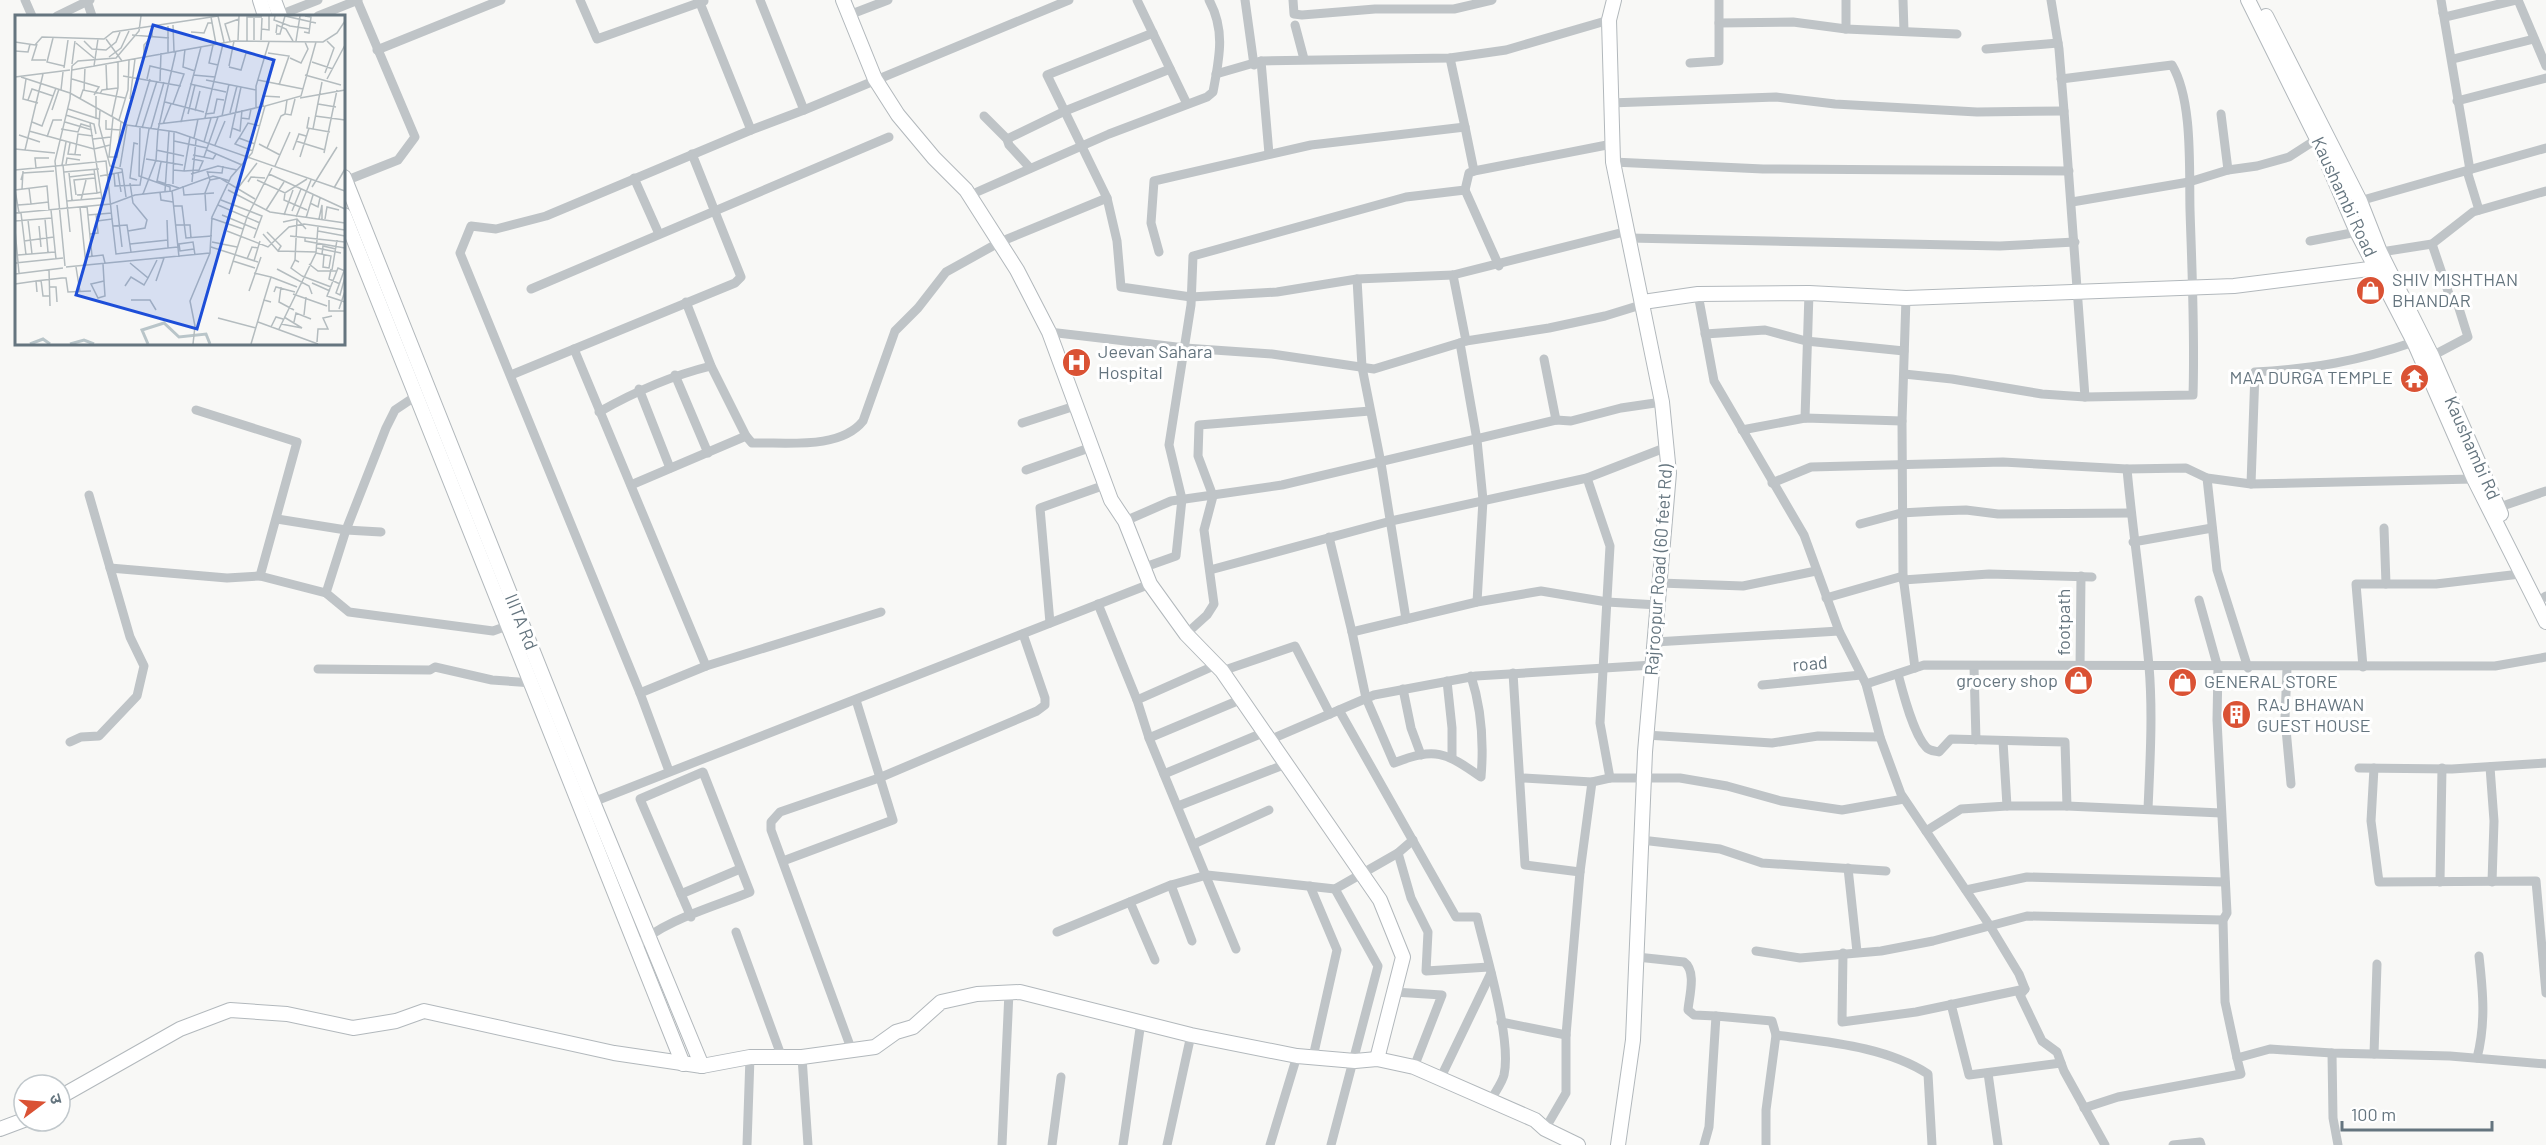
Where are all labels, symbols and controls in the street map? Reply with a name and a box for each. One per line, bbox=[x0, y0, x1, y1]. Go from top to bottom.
inset map bbox=[15, 15, 345, 345]
street label: Kaushambi Road bbox=[2307, 133, 2382, 260]
place label: SHIV MISHTHAN BHANDAR bbox=[2392, 268, 2518, 311]
shop icon: SHIV MISHTHAN BHANDAR bbox=[2355, 274, 2387, 306]
place label: Jeevan Sahara Hospital bbox=[1098, 340, 1212, 383]
hospital icon: Jeevan Sahara Hospital bbox=[1061, 346, 1093, 378]
temple icon: MAA DURGA TEMPLE bbox=[2398, 362, 2430, 394]
place label: MAA DURGA TEMPLE bbox=[2230, 366, 2393, 388]
street label: Kaushambi Rd bbox=[2440, 392, 2506, 503]
street label: Rajroopur Road (60 feet Rd) bbox=[1640, 463, 1676, 676]
street label: footpath bbox=[2052, 589, 2074, 655]
street label: IIITA Rd bbox=[501, 590, 543, 653]
street label: road bbox=[1791, 651, 1828, 676]
shop icon: grocery shop bbox=[2063, 665, 2095, 697]
shop icon: GENERAL STORE bbox=[2167, 666, 2199, 698]
place label: grocery shop bbox=[1956, 669, 2058, 691]
place label: GENERAL STORE bbox=[2204, 670, 2338, 692]
place label: RAJ BHAWAN GUEST HOUSE bbox=[2257, 693, 2371, 736]
building icon: RAJ BHAWAN GUEST HOUSE bbox=[2220, 699, 2252, 731]
north arrow bbox=[12, 1073, 72, 1133]
text: उ bbox=[46, 1092, 67, 1106]
scale bar bbox=[2342, 1094, 2492, 1132]
text: 100 m bbox=[2351, 1103, 2396, 1125]

